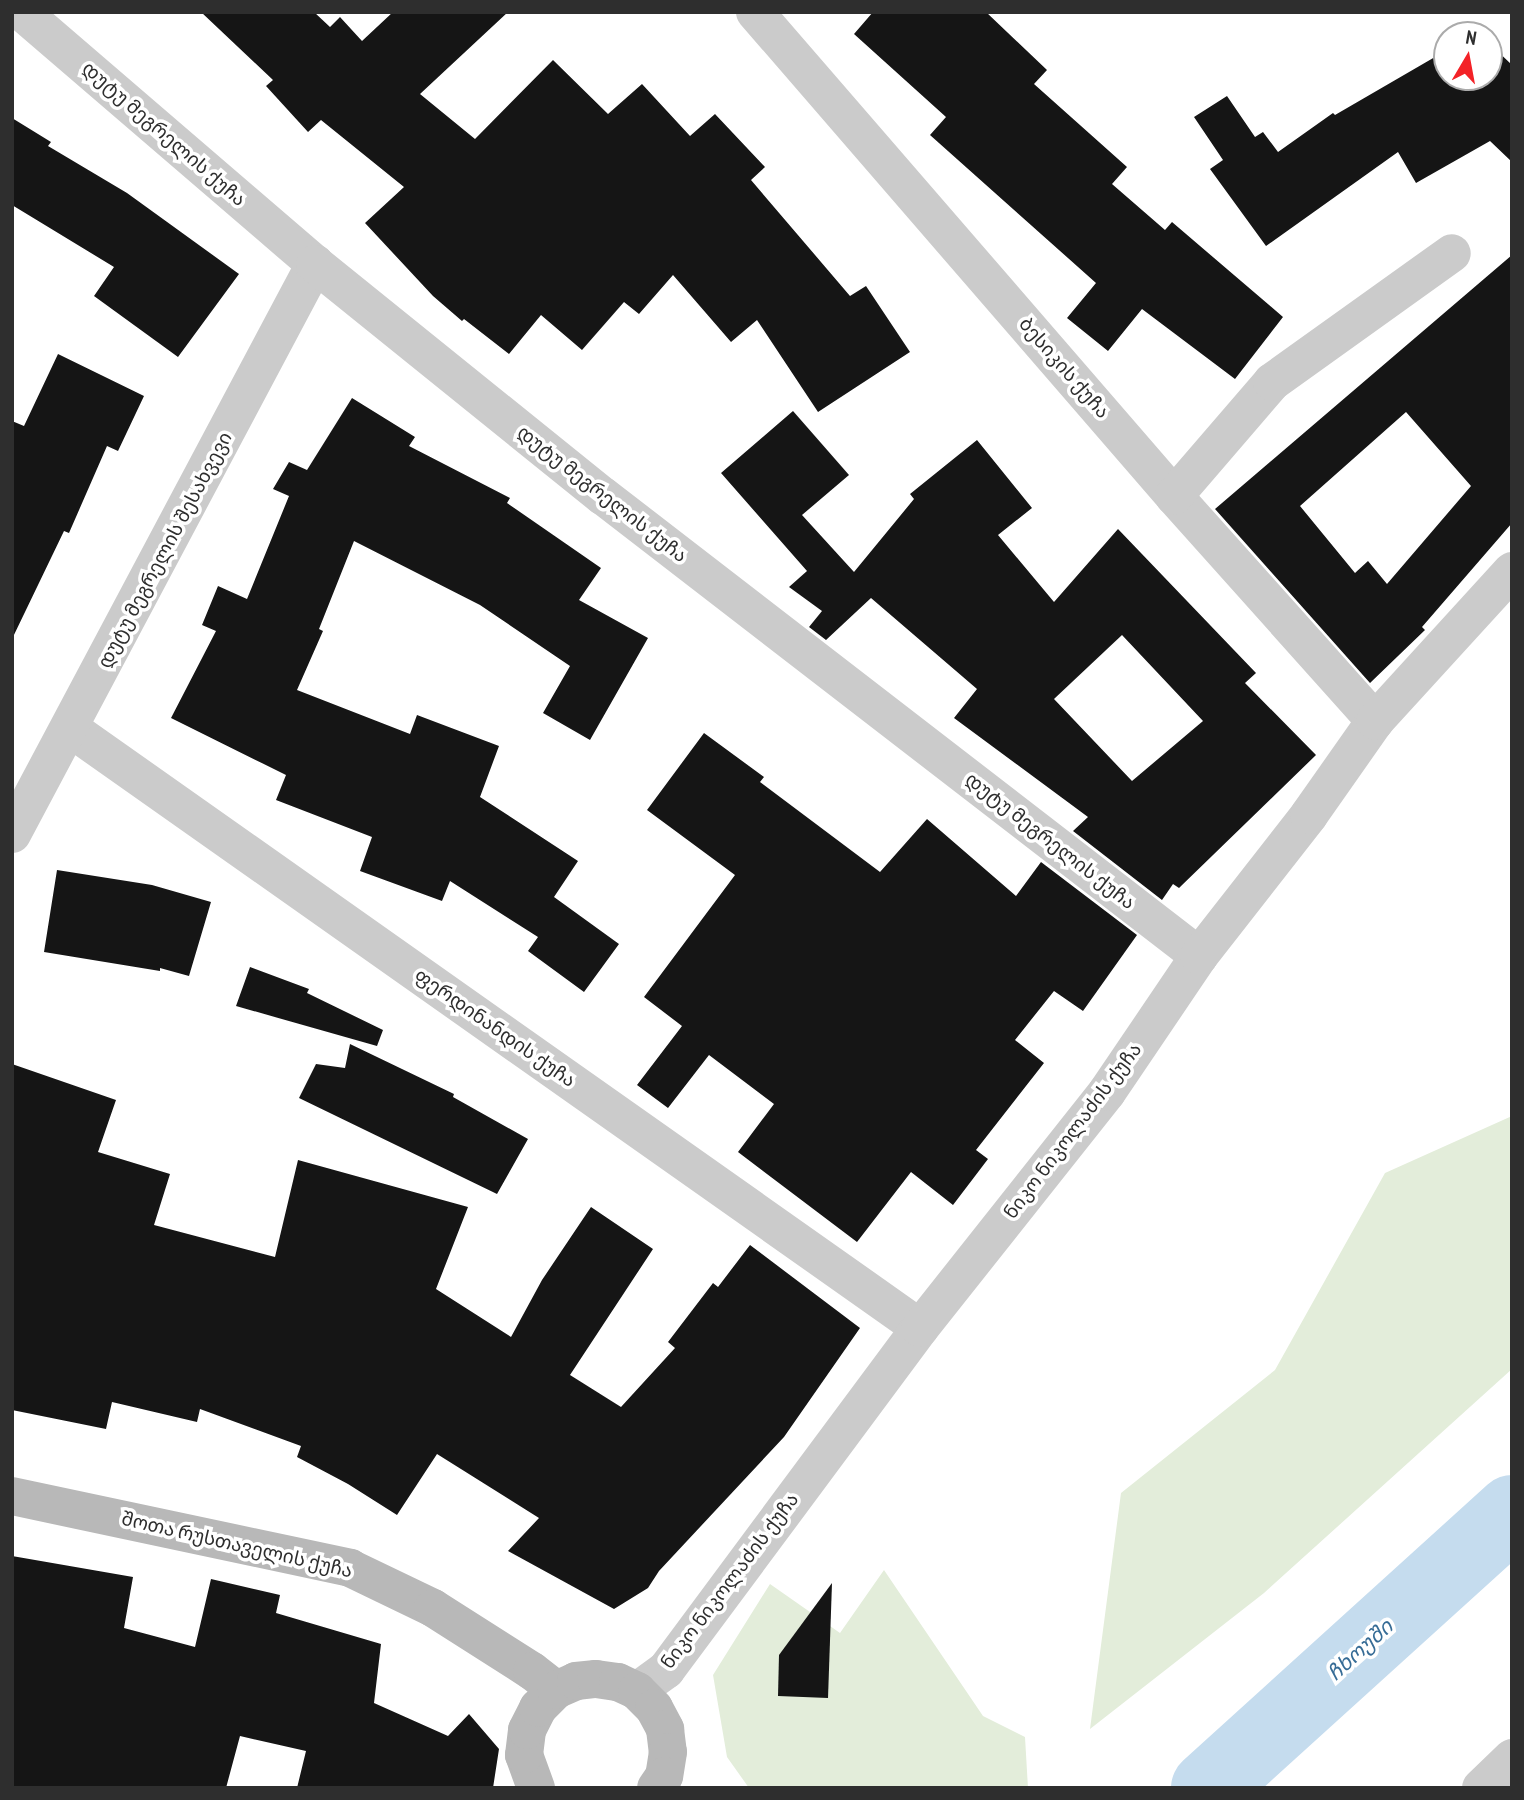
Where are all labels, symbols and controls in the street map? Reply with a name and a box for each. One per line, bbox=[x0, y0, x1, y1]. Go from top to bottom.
north arrow bbox=[1433, 21, 1503, 91]
text: N bbox=[1464, 25, 1478, 50]
street label: დუტუ მეგრელის ქუჩა bbox=[78, 57, 250, 211]
street label: ბესიკის ქუჩა bbox=[1014, 313, 1114, 423]
street label: დუტუ მეგრელის ქუჩა bbox=[513, 421, 691, 567]
street label: დუტუ მეგრელის შესახვევი bbox=[93, 428, 237, 672]
street label: დუტუ მეგრელის ქუჩა bbox=[961, 768, 1139, 914]
street label: ფერდინანდის ქუჩა bbox=[410, 964, 580, 1092]
street label: ნიკო ნიკოლაძის ქუჩა bbox=[999, 1039, 1147, 1223]
street label: ნიკო ნიკოლაძის ქუჩა bbox=[656, 1489, 804, 1673]
street label: შოთა რუსთაველის ქუჩა bbox=[119, 1507, 355, 1583]
water label: ჩხოუში bbox=[1322, 1614, 1398, 1686]

